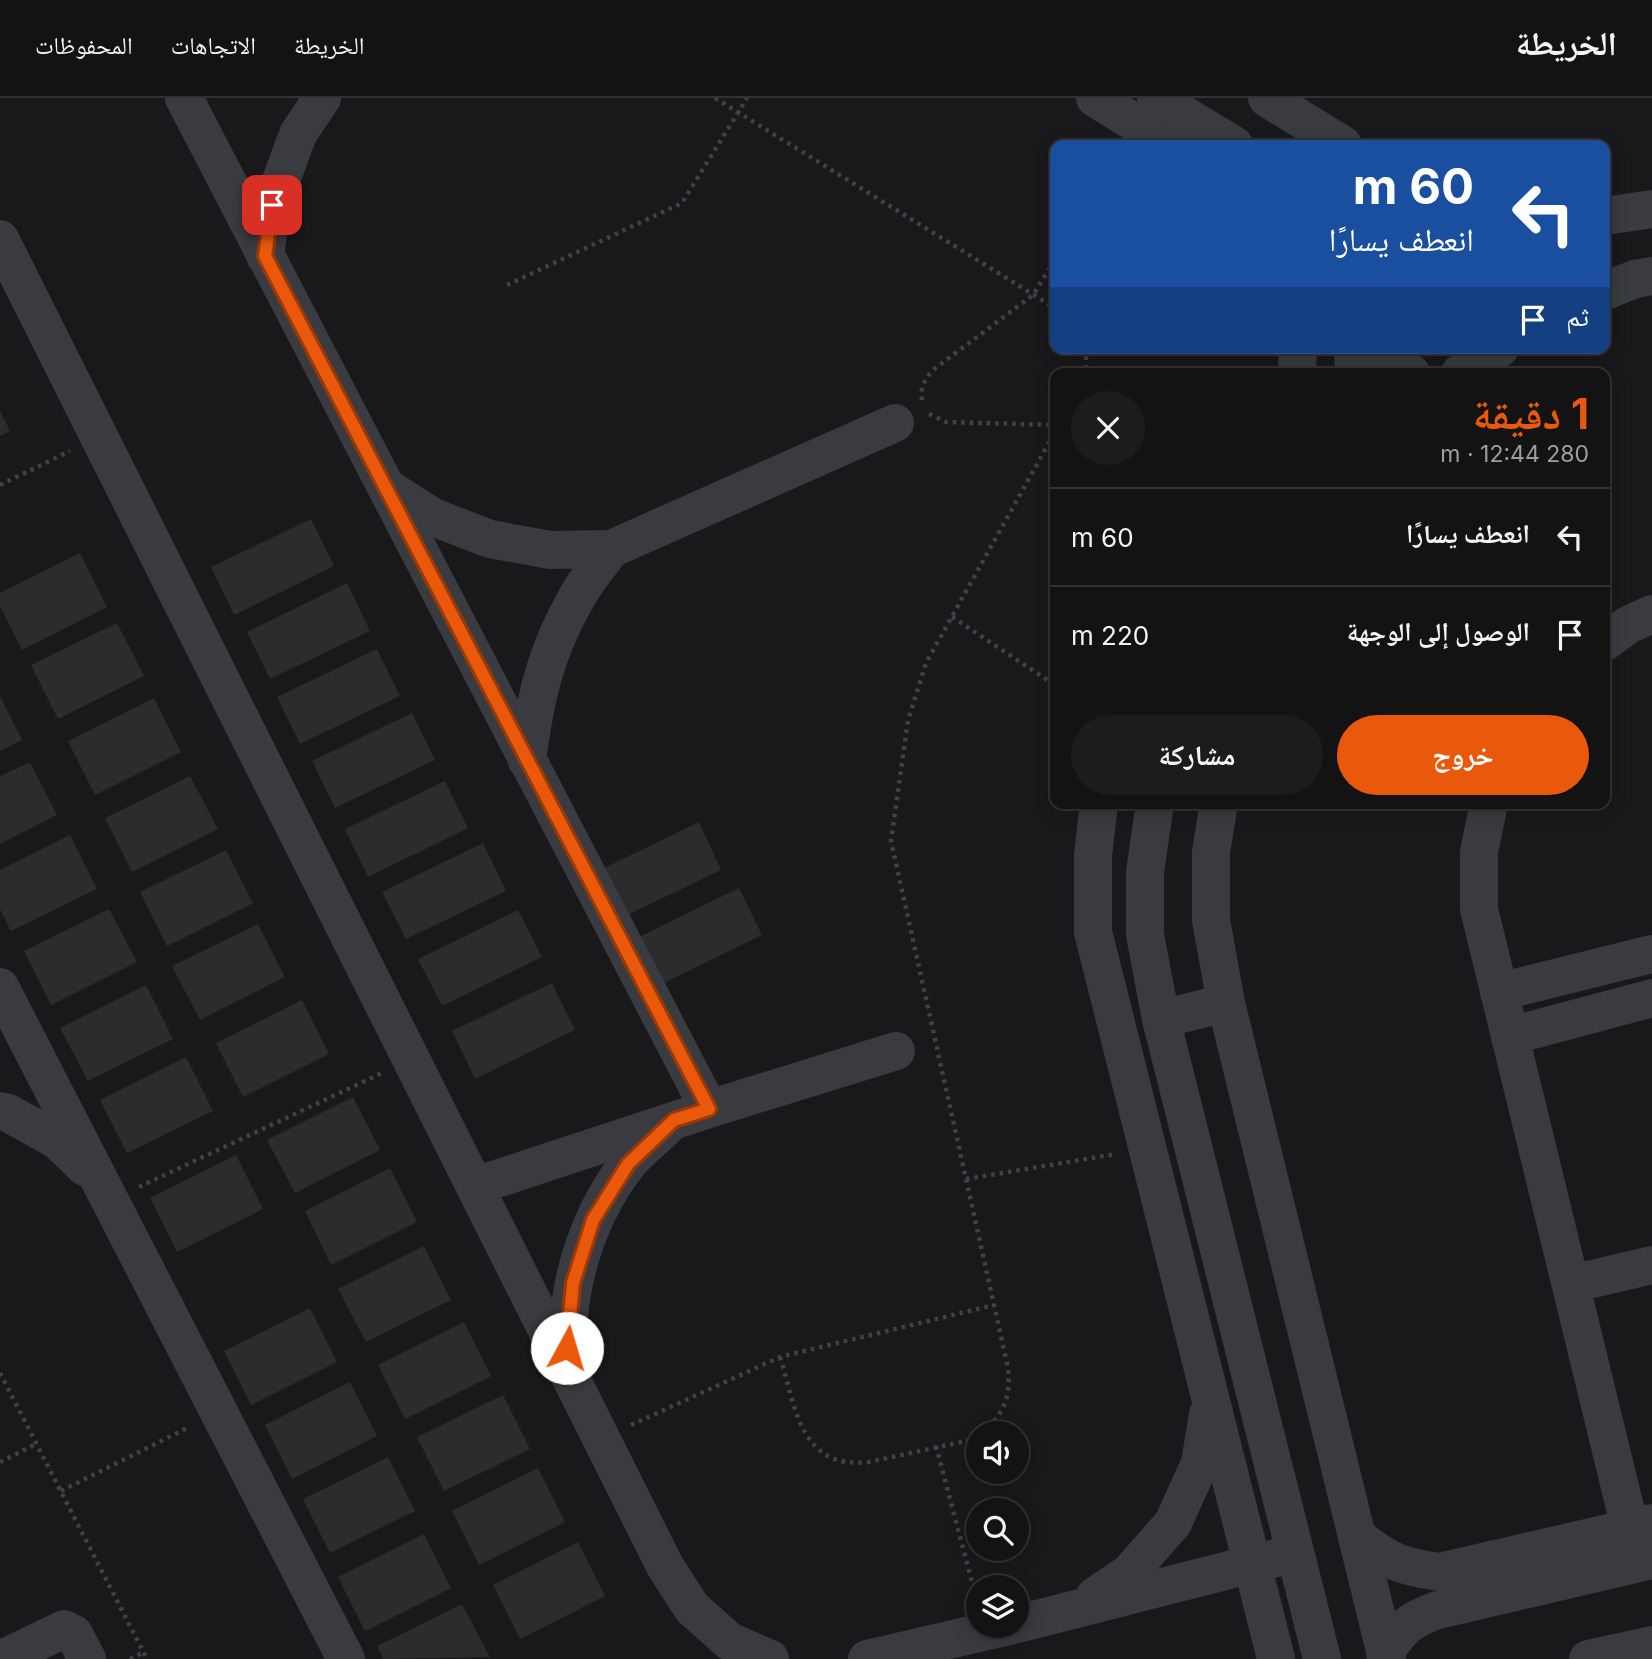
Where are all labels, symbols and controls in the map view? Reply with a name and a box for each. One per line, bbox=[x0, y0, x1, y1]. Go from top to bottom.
text: الخريطة bbox=[1516, 23, 1617, 63]
text: المحفوظات bbox=[35, 31, 133, 60]
text: الاتجاهات bbox=[171, 31, 256, 60]
text: الخريطة bbox=[294, 31, 365, 60]
text: 60 m bbox=[1353, 157, 1474, 216]
icon: left bbox=[1498, 168, 1589, 259]
pin bbox=[242, 175, 302, 235]
icon: arrive bbox=[253, 186, 291, 224]
text: انعطف يسارًا bbox=[1329, 220, 1474, 259]
icon: arrive bbox=[1514, 301, 1552, 339]
text: ثم bbox=[1566, 301, 1589, 332]
text: 1 دقيقة bbox=[1473, 388, 1589, 439]
button: close bbox=[1071, 391, 1145, 465]
text: 280 m · 12:44 bbox=[1440, 440, 1589, 468]
text: انعطف يسارًا bbox=[1406, 518, 1530, 549]
icon: left bbox=[1551, 518, 1589, 556]
text: 60 m bbox=[1071, 522, 1134, 553]
text: الوصول إلى الوجهة bbox=[1347, 616, 1530, 647]
icon: arrive bbox=[1551, 616, 1589, 654]
text: 220 m bbox=[1071, 620, 1149, 651]
button: مشاركة bbox=[1071, 715, 1323, 795]
button: خروج bbox=[1337, 715, 1589, 795]
position arrow bbox=[530, 1311, 604, 1385]
map controls bbox=[966, 1421, 1029, 1638]
button: sound bbox=[966, 1421, 1029, 1484]
button: search bbox=[966, 1498, 1029, 1561]
button: layers bbox=[966, 1575, 1029, 1638]

